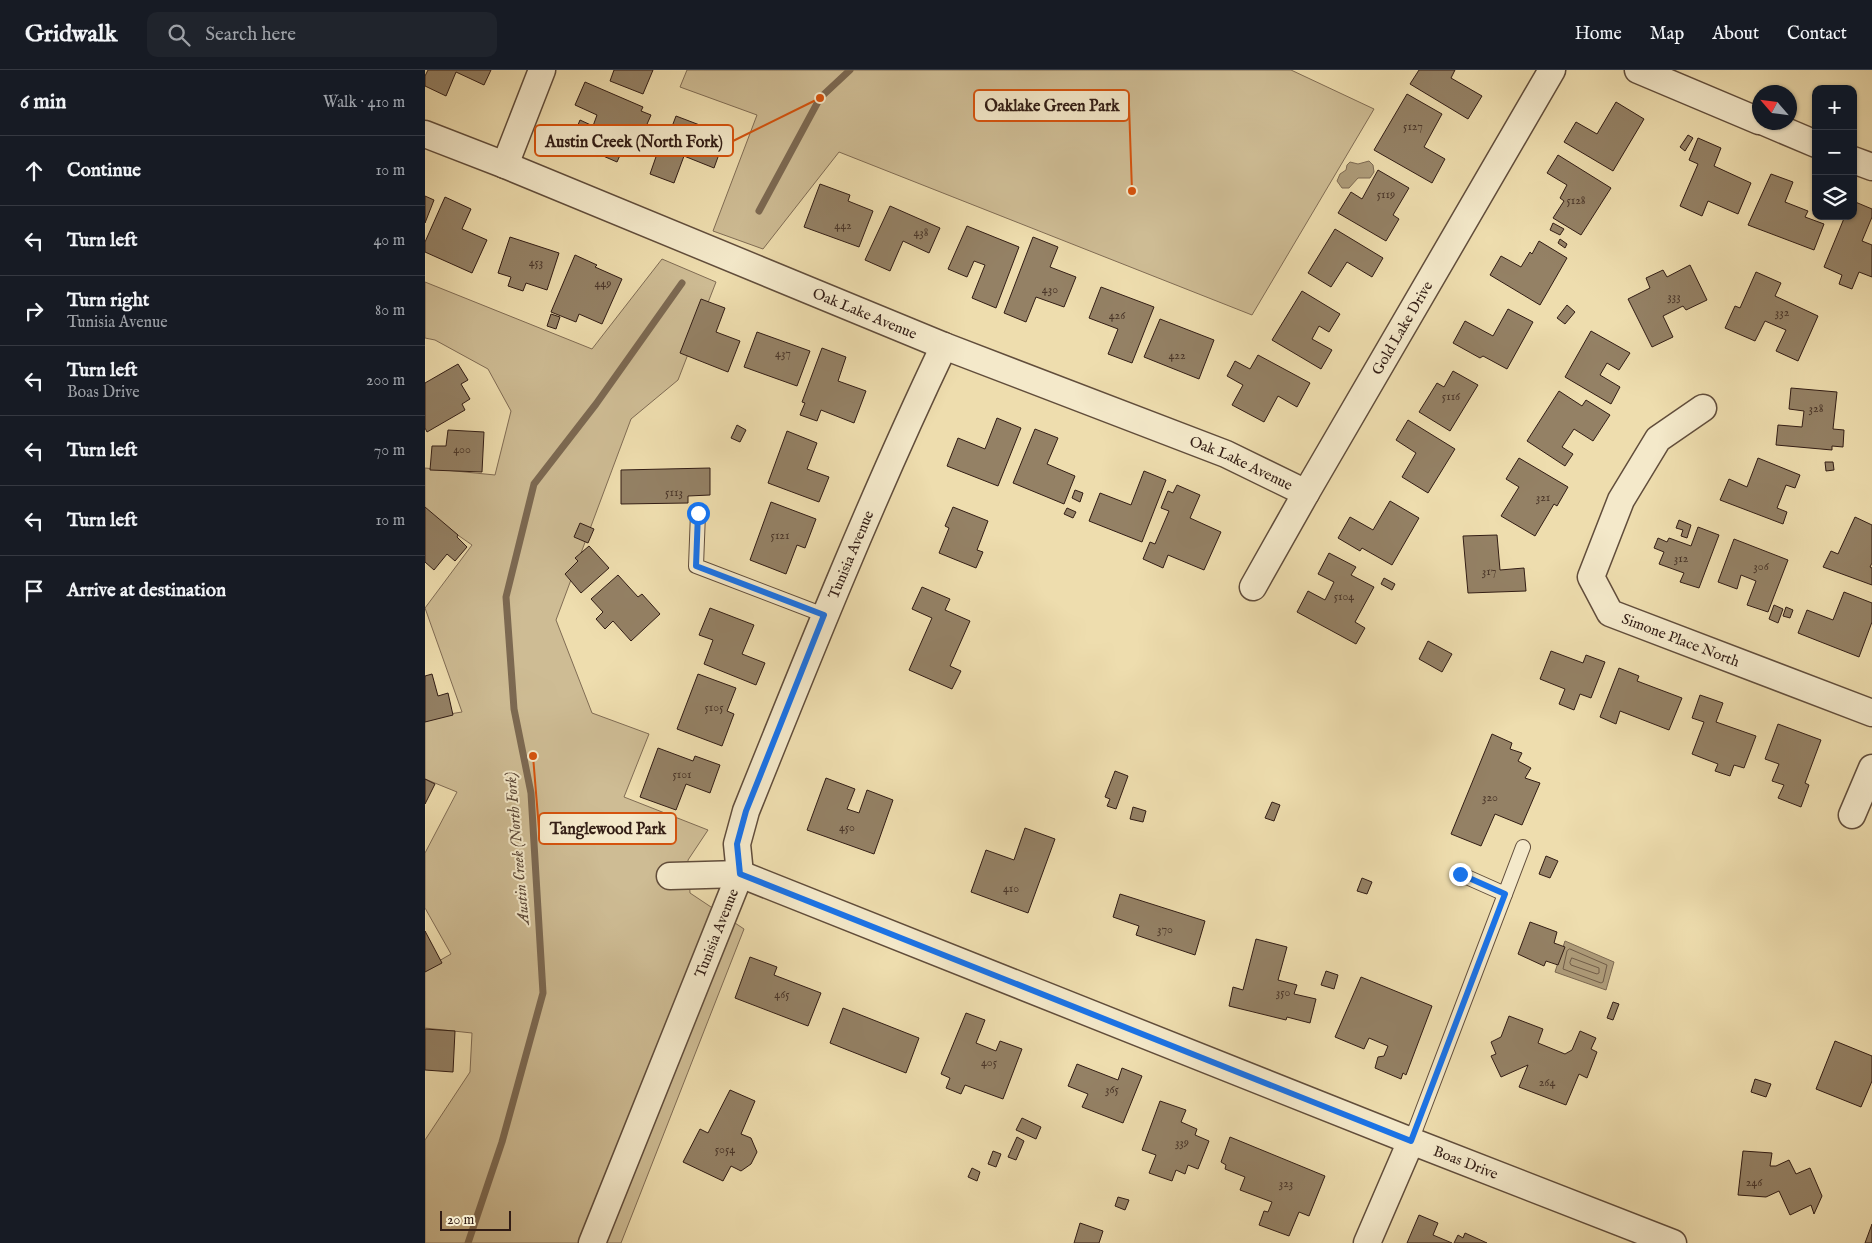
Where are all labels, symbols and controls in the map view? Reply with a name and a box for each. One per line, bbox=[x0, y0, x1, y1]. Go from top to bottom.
search box bbox=[147, 12, 497, 57]
text: Gridwalk bbox=[25, 19, 117, 50]
icon: search bbox=[165, 21, 193, 49]
text: Search here bbox=[205, 23, 296, 47]
text: Home bbox=[1575, 23, 1622, 46]
text: Map bbox=[1650, 23, 1684, 46]
text: About bbox=[1712, 23, 1759, 46]
text: Contact bbox=[1787, 23, 1847, 46]
north arrow bbox=[1752, 85, 1797, 130]
map controls bbox=[1812, 85, 1857, 220]
button: + bbox=[1812, 85, 1857, 130]
text: 6 min bbox=[20, 89, 66, 116]
callout: Oaklake Green Park bbox=[974, 90, 1129, 121]
text: Walk · 410 m bbox=[323, 93, 405, 113]
text: Oaklake Green Park bbox=[984, 97, 1120, 117]
house number: 5127 bbox=[1403, 119, 1423, 134]
callout: Austin Creek (North Fork) bbox=[535, 125, 733, 156]
button: − bbox=[1812, 130, 1857, 175]
text: Austin Creek (North Fork) bbox=[544, 133, 723, 153]
icon: ahead bbox=[20, 157, 48, 185]
text: Continue bbox=[67, 159, 141, 183]
text: 10 m bbox=[375, 161, 405, 181]
button: layers bbox=[1812, 175, 1857, 220]
house number: 5119 bbox=[1377, 187, 1395, 202]
house number: 5128 bbox=[1566, 193, 1586, 208]
house number: 442 bbox=[834, 218, 852, 233]
house number: 438 bbox=[913, 225, 929, 240]
icon: left bbox=[20, 227, 48, 255]
text: Turn left bbox=[67, 229, 138, 253]
text: 40 m bbox=[373, 231, 405, 251]
house number: 453 bbox=[529, 255, 543, 270]
house number: 449 bbox=[594, 276, 612, 291]
street label: Gold Lake Drive bbox=[1367, 277, 1437, 378]
house number: 430 bbox=[1042, 282, 1058, 297]
street label: Oak Lake Avenue bbox=[810, 283, 920, 343]
text: Turn right bbox=[67, 289, 149, 313]
house number: 333 bbox=[1667, 289, 1681, 304]
icon: right bbox=[20, 297, 48, 325]
text: 80 m bbox=[375, 301, 405, 321]
house number: 332 bbox=[1775, 305, 1790, 320]
house number: 426 bbox=[1109, 308, 1126, 323]
text: Tunisia Avenue bbox=[67, 313, 168, 333]
house number: 437 bbox=[775, 346, 791, 361]
house number: 422 bbox=[1168, 348, 1186, 363]
text: Turn left bbox=[67, 359, 138, 383]
icon: left bbox=[20, 367, 48, 395]
text: 200 m bbox=[366, 371, 405, 391]
text: Boas Drive bbox=[67, 383, 140, 403]
house number: 5116 bbox=[1442, 389, 1461, 404]
house number: 328 bbox=[1809, 401, 1824, 416]
street label: Oak Lake Avenue bbox=[1187, 431, 1296, 495]
icon: left bbox=[20, 437, 48, 465]
text: Turn left bbox=[67, 439, 138, 463]
text: 70 m bbox=[374, 441, 405, 461]
house number: 400 bbox=[453, 442, 471, 457]
house number: 5113 bbox=[665, 485, 683, 500]
house number: 321 bbox=[1536, 490, 1550, 505]
route start bbox=[687, 502, 710, 525]
icon: left bbox=[20, 507, 48, 535]
street label: Tunisia Avenue bbox=[824, 507, 878, 602]
text: Turn left bbox=[67, 509, 138, 533]
text: 10 m bbox=[375, 511, 405, 531]
house number: 5121 bbox=[771, 528, 789, 543]
house number: 312 bbox=[1674, 551, 1689, 566]
house number: 306 bbox=[1753, 559, 1770, 574]
house number: 317 bbox=[1482, 564, 1496, 579]
icon: arrive bbox=[20, 577, 48, 605]
text: Arrive at destination bbox=[67, 579, 226, 603]
house number: 5104 bbox=[1334, 589, 1354, 604]
street label: Simone Place North bbox=[1619, 609, 1742, 671]
house number: 5105 bbox=[704, 700, 724, 715]
house number: 5101 bbox=[672, 767, 692, 782]
water label: Austin Creek (North Fork) bbox=[501, 771, 535, 927]
house number: 320 bbox=[1482, 790, 1498, 805]
callout: Tanglewood Park bbox=[539, 813, 676, 844]
text: Tanglewood Park bbox=[549, 820, 667, 840]
house number: 450 bbox=[839, 820, 855, 835]
route end bbox=[1449, 863, 1472, 886]
house number: 410 bbox=[1003, 881, 1019, 896]
street label: Tunisia Avenue bbox=[690, 886, 743, 980]
house number: 370 bbox=[1157, 922, 1173, 937]
house number: 350 bbox=[1276, 985, 1290, 1000]
house number: 465 bbox=[774, 987, 790, 1002]
house number: 405 bbox=[981, 1055, 998, 1070]
house number: 264 bbox=[1539, 1075, 1555, 1090]
house number: 365 bbox=[1105, 1082, 1120, 1097]
house number: 339 bbox=[1175, 1135, 1189, 1150]
street label: Boas Drive bbox=[1431, 1141, 1501, 1184]
house number: 5054 bbox=[715, 1142, 735, 1157]
house number: 246 bbox=[1746, 1175, 1763, 1190]
house number: 323 bbox=[1279, 1176, 1293, 1191]
scale bar bbox=[440, 1208, 511, 1231]
text: 20 m bbox=[447, 1211, 474, 1229]

